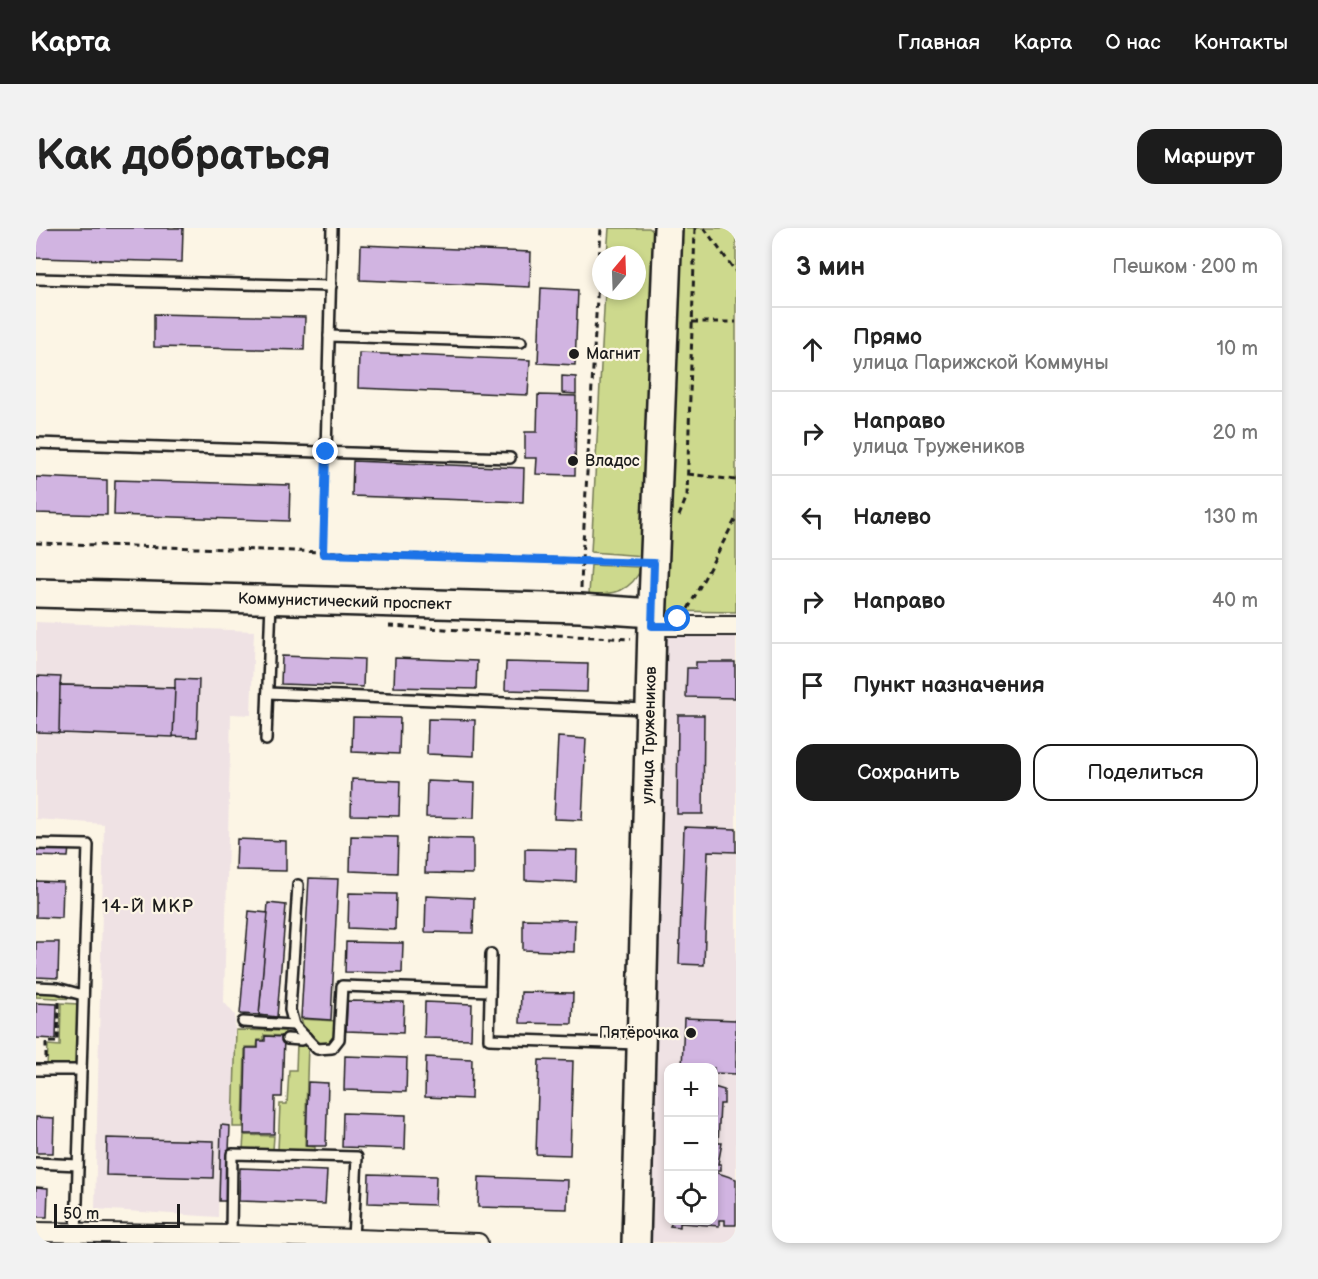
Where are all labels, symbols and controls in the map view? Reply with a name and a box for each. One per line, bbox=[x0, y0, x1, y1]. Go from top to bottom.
text: Карта bbox=[30, 26, 110, 59]
text: Главная bbox=[897, 30, 980, 55]
text: Карта bbox=[1013, 30, 1072, 55]
text: О нас bbox=[1105, 30, 1161, 55]
text: Контакты bbox=[1194, 30, 1288, 55]
button: Маршрут bbox=[1137, 129, 1282, 184]
text: Как добраться bbox=[36, 131, 331, 182]
north arrow bbox=[592, 246, 646, 300]
text: 3 мин bbox=[796, 252, 865, 283]
text: Пешком · 200 m bbox=[1112, 255, 1258, 279]
text: Прямо bbox=[853, 324, 922, 351]
icon: ahead bbox=[796, 333, 829, 366]
text: 10 m bbox=[1217, 337, 1258, 361]
place label: Магнит bbox=[586, 345, 641, 364]
marker: Магнит bbox=[567, 347, 581, 361]
text: улица Парижской Коммуны bbox=[853, 351, 1109, 375]
text: Направо bbox=[853, 408, 945, 435]
icon: right bbox=[796, 417, 829, 450]
text: 20 m bbox=[1213, 421, 1258, 445]
text: улица Тружеников bbox=[853, 435, 1025, 459]
route end bbox=[312, 438, 338, 464]
place label: Владос bbox=[585, 452, 640, 471]
marker: Владос bbox=[566, 454, 580, 468]
icon: left bbox=[796, 501, 829, 534]
text: Налево bbox=[853, 504, 931, 531]
text: 130 m bbox=[1204, 505, 1258, 529]
icon: right bbox=[796, 585, 829, 618]
text: Направо bbox=[853, 588, 945, 615]
street label: Коммунистический проспект bbox=[238, 589, 453, 614]
text: 40 m bbox=[1212, 589, 1258, 613]
route start bbox=[664, 605, 690, 631]
street label: улица Тружеников bbox=[638, 666, 660, 804]
icon: arrive bbox=[796, 669, 829, 702]
text: Пункт назначения bbox=[853, 672, 1045, 699]
button: Сохранить bbox=[796, 744, 1021, 801]
button: Поделиться bbox=[1033, 744, 1258, 801]
district label: 14-Й МКР bbox=[102, 896, 194, 917]
place label: Пятёрочка bbox=[599, 1024, 680, 1043]
marker: Пятёрочка bbox=[684, 1026, 698, 1040]
map controls bbox=[664, 1063, 718, 1225]
button: + bbox=[664, 1063, 718, 1117]
button: − bbox=[664, 1117, 718, 1171]
button: locate bbox=[664, 1171, 718, 1225]
scale bar bbox=[54, 1201, 180, 1228]
text: 50 m bbox=[63, 1205, 99, 1224]

